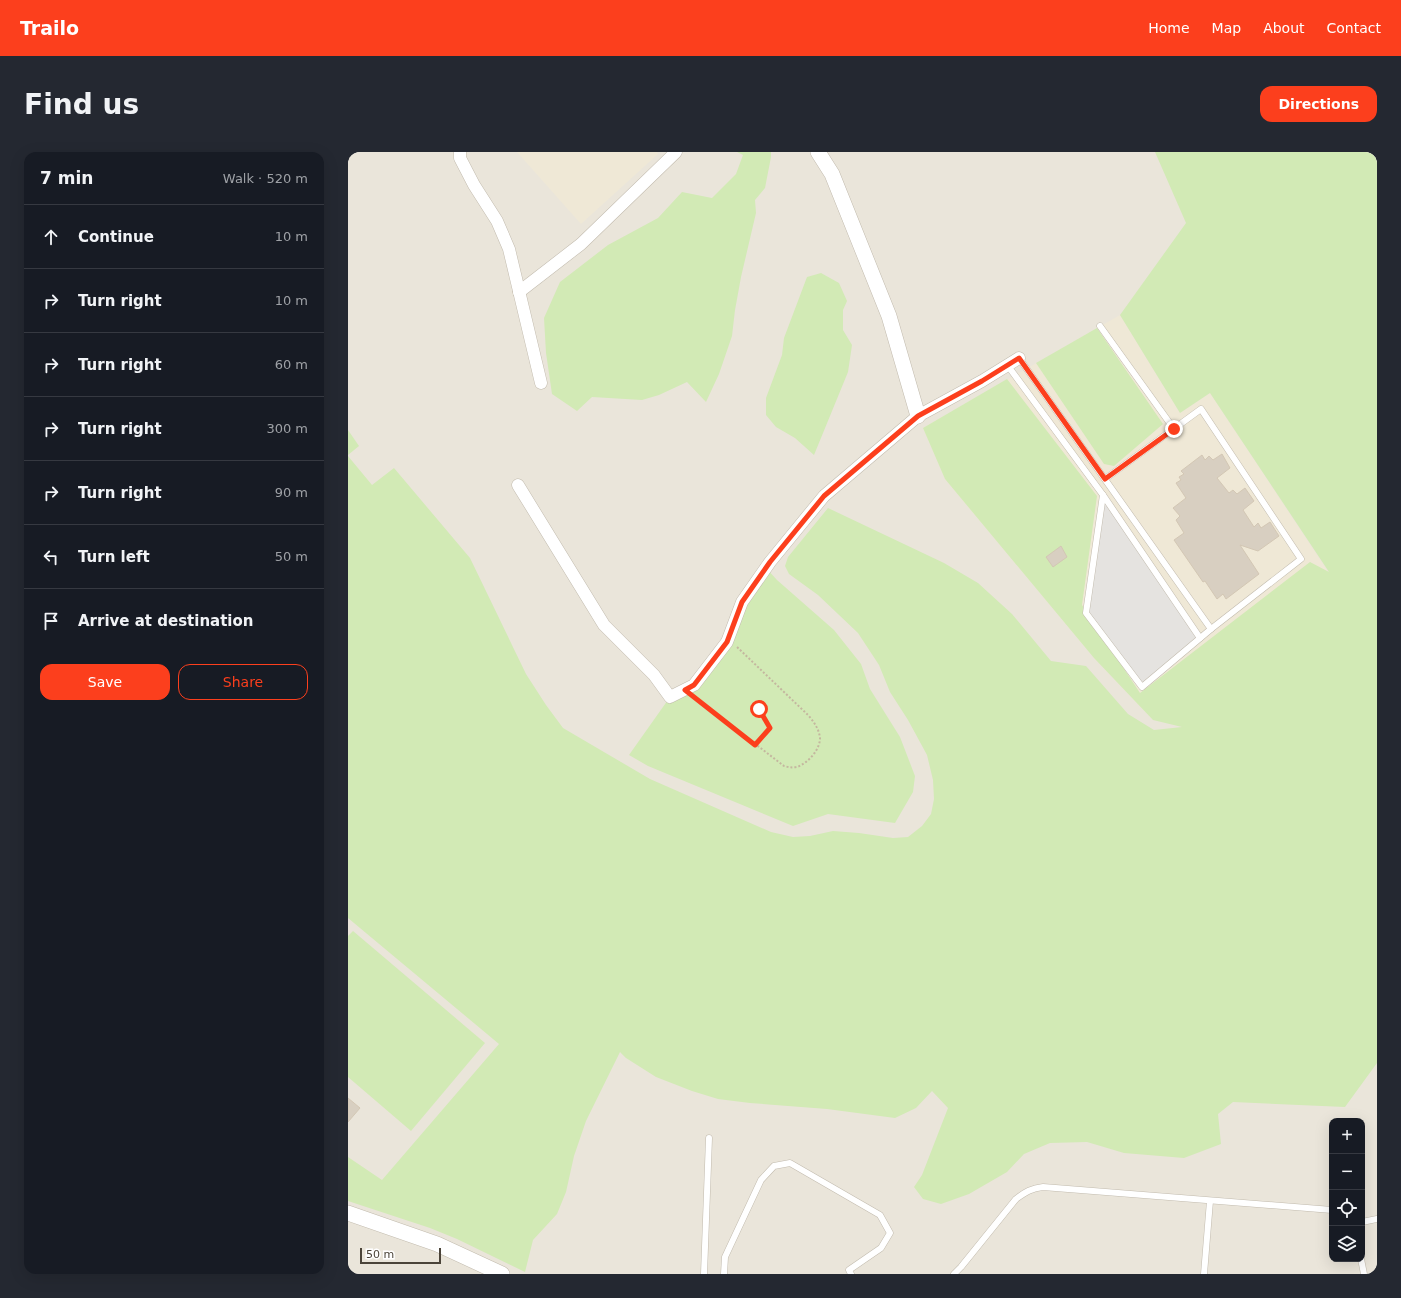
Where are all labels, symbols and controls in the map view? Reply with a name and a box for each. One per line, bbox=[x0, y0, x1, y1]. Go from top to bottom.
text: Trailo bbox=[20, 17, 79, 39]
text: Home bbox=[1148, 20, 1190, 36]
text: Map bbox=[1212, 20, 1241, 36]
text: About bbox=[1263, 20, 1305, 36]
text: Contact bbox=[1327, 20, 1381, 36]
button: Directions bbox=[1260, 86, 1377, 122]
text: Find us bbox=[24, 88, 139, 121]
text: 7 min bbox=[40, 168, 93, 188]
text: Walk · 520 m bbox=[223, 171, 308, 186]
icon: ahead bbox=[40, 226, 62, 248]
text: Continue bbox=[78, 228, 154, 246]
text: 10 m bbox=[275, 229, 308, 244]
icon: right bbox=[40, 290, 62, 312]
text: Turn right bbox=[78, 292, 162, 310]
text: 10 m bbox=[275, 293, 308, 308]
icon: right bbox=[40, 354, 62, 376]
text: Turn right bbox=[78, 356, 162, 374]
text: 60 m bbox=[275, 357, 308, 372]
icon: right bbox=[40, 418, 62, 440]
text: Turn right bbox=[78, 420, 162, 438]
route end bbox=[1165, 420, 1183, 438]
text: 300 m bbox=[266, 421, 308, 436]
icon: right bbox=[40, 482, 62, 504]
text: Turn right bbox=[78, 484, 162, 502]
text: 90 m bbox=[275, 485, 308, 500]
icon: left bbox=[40, 546, 62, 568]
text: Turn left bbox=[78, 548, 150, 566]
text: 50 m bbox=[275, 549, 308, 564]
icon: arrive bbox=[40, 610, 62, 632]
text: Arrive at destination bbox=[78, 612, 253, 630]
button: Save bbox=[40, 664, 170, 700]
button: Share bbox=[178, 664, 308, 700]
route start bbox=[750, 700, 768, 718]
map controls bbox=[1329, 1118, 1365, 1262]
button: + bbox=[1329, 1118, 1365, 1154]
button: − bbox=[1329, 1154, 1365, 1190]
button: locate bbox=[1329, 1190, 1365, 1226]
button: layers bbox=[1329, 1226, 1365, 1262]
scale bar bbox=[360, 1246, 441, 1265]
text: 50 m bbox=[366, 1248, 394, 1261]

